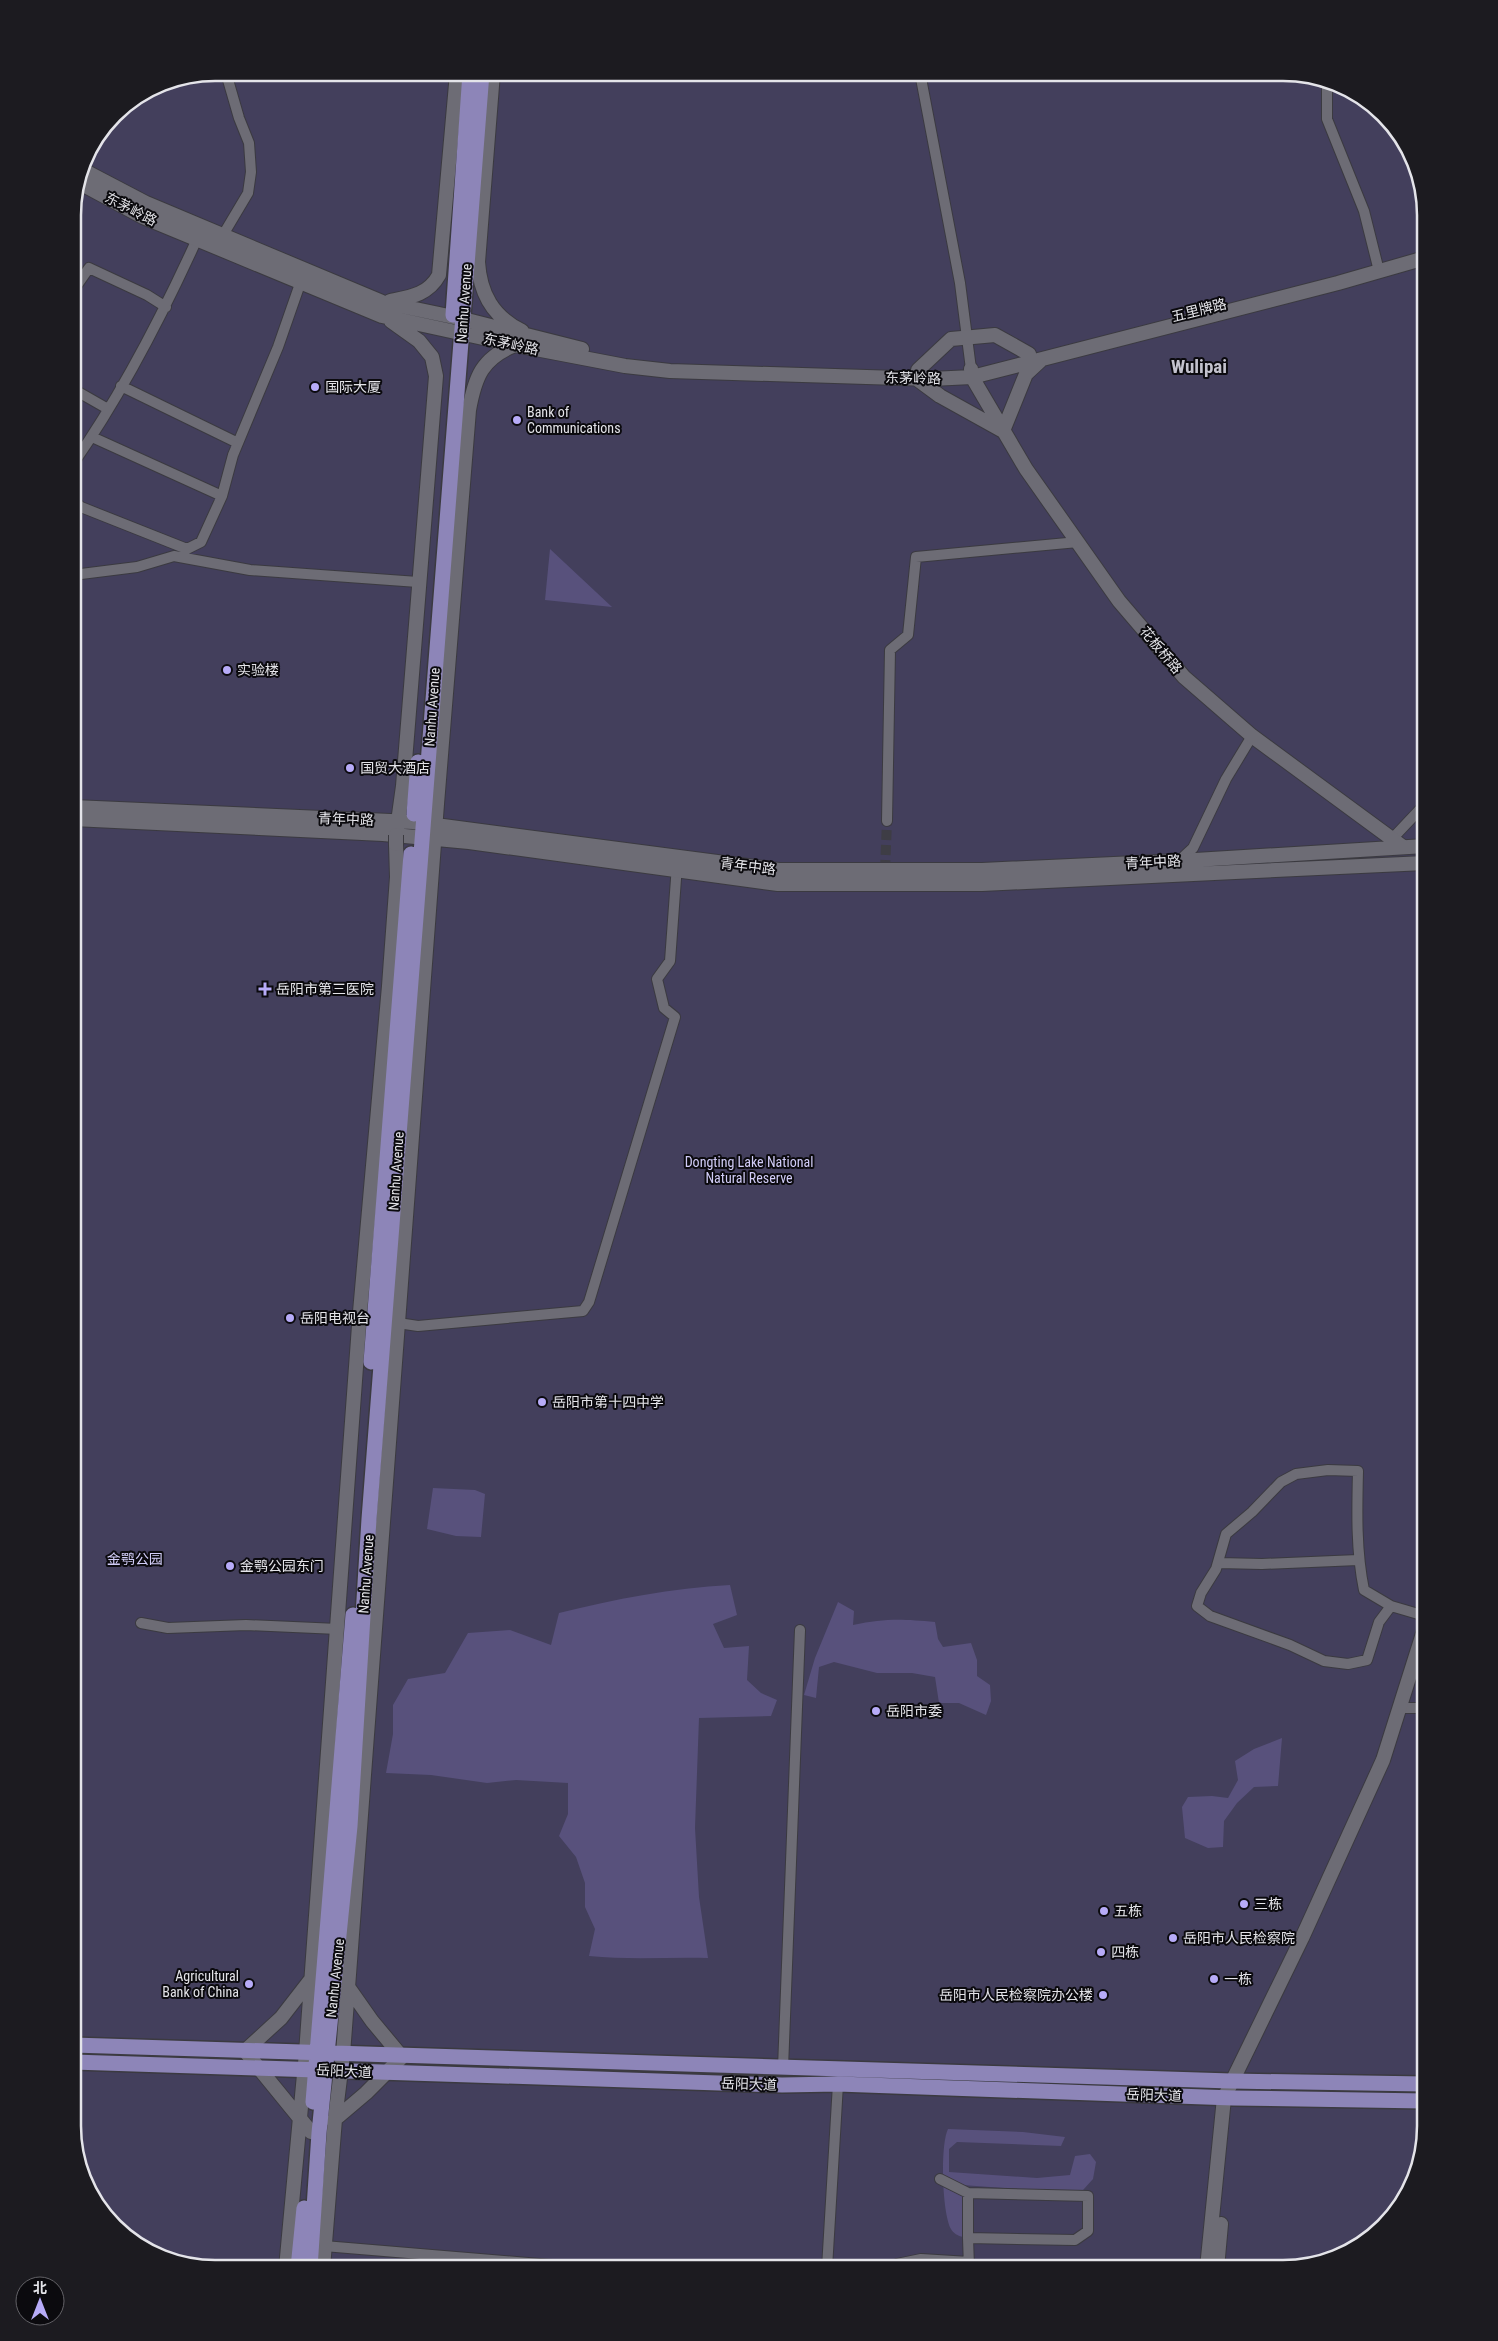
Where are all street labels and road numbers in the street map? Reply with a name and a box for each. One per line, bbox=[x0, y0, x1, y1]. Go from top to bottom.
street label: 东茅岭路 bbox=[102, 189, 160, 229]
street label: Nanhu Avenue bbox=[453, 263, 475, 343]
street label: 五里牌路 bbox=[1170, 295, 1228, 325]
street label: 东茅岭路 bbox=[482, 330, 540, 358]
street label: 东茅岭路 bbox=[885, 370, 941, 386]
street label: 花板桥路 bbox=[1137, 623, 1185, 677]
street label: Nanhu Avenue bbox=[421, 667, 443, 747]
street label: 青年中路 bbox=[318, 810, 374, 828]
street label: 青年中路 bbox=[1125, 853, 1181, 871]
street label: 青年中路 bbox=[719, 855, 777, 877]
street label: Nanhu Avenue bbox=[385, 1131, 407, 1211]
street label: Nanhu Avenue bbox=[355, 1534, 377, 1614]
street label: Nanhu Avenue bbox=[323, 1937, 347, 2018]
street label: 岳阳大道 bbox=[316, 2062, 372, 2080]
street label: 岳阳大道 bbox=[721, 2075, 777, 2093]
street label: 岳阳大道 bbox=[1126, 2086, 1182, 2104]

